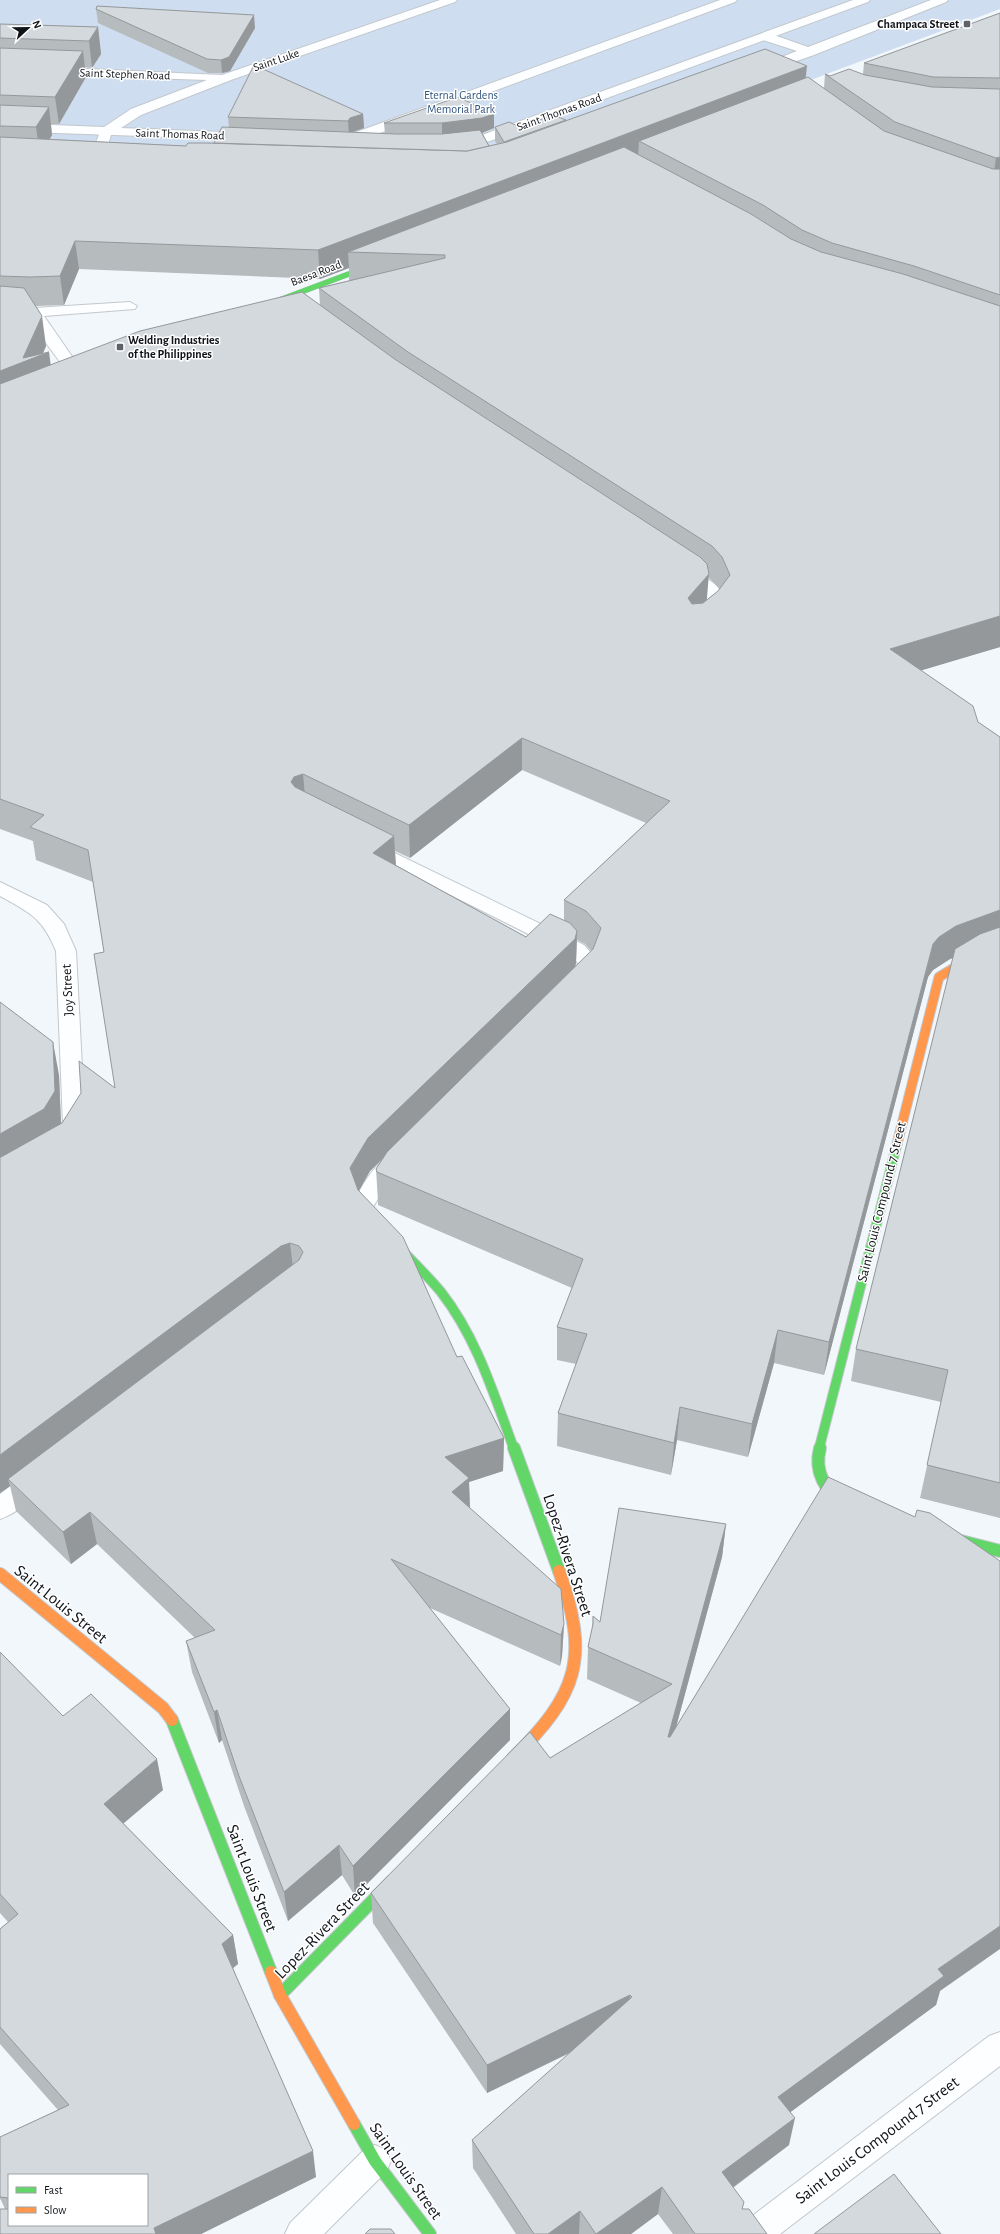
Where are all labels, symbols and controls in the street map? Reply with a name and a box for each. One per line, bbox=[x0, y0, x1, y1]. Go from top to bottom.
north arrow bbox=[8, 8, 48, 48]
place label: Champaca Street bbox=[877, 18, 959, 30]
text: N bbox=[30, 19, 43, 30]
marker: Champaca Street bbox=[962, 19, 972, 29]
street label: Saint Luke bbox=[251, 47, 301, 73]
street label: Saint Stephen Road bbox=[79, 66, 171, 82]
park label: Eternal Gardens Memorial Park bbox=[424, 89, 498, 115]
street label: Saint Thomas Road bbox=[515, 91, 603, 133]
street label: Saint Thomas Road bbox=[135, 126, 225, 142]
street label: Baesa Road bbox=[289, 258, 343, 288]
place label: Welding Industries of the Philippines bbox=[128, 334, 220, 360]
marker: Welding Industries of the Philippines bbox=[115, 342, 125, 352]
street label: Joy Street bbox=[60, 963, 76, 1016]
street label: Saint Louis Compound 7 Street bbox=[855, 1120, 909, 1284]
street label: Lopez-Rivera Street bbox=[540, 1492, 596, 1619]
street label: Saint Louis Street bbox=[11, 1562, 111, 1647]
street label: Saint Louis Street bbox=[224, 1822, 281, 1935]
street label: Lopez-Rivera Street bbox=[272, 1878, 373, 1982]
street label: Saint Louis Compound 7 Street bbox=[792, 2073, 962, 2207]
street label: Saint Louis Street bbox=[366, 2120, 446, 2223]
legend bbox=[8, 2174, 148, 2226]
text: Fast bbox=[44, 2184, 63, 2196]
text: Slow bbox=[44, 2204, 66, 2216]

